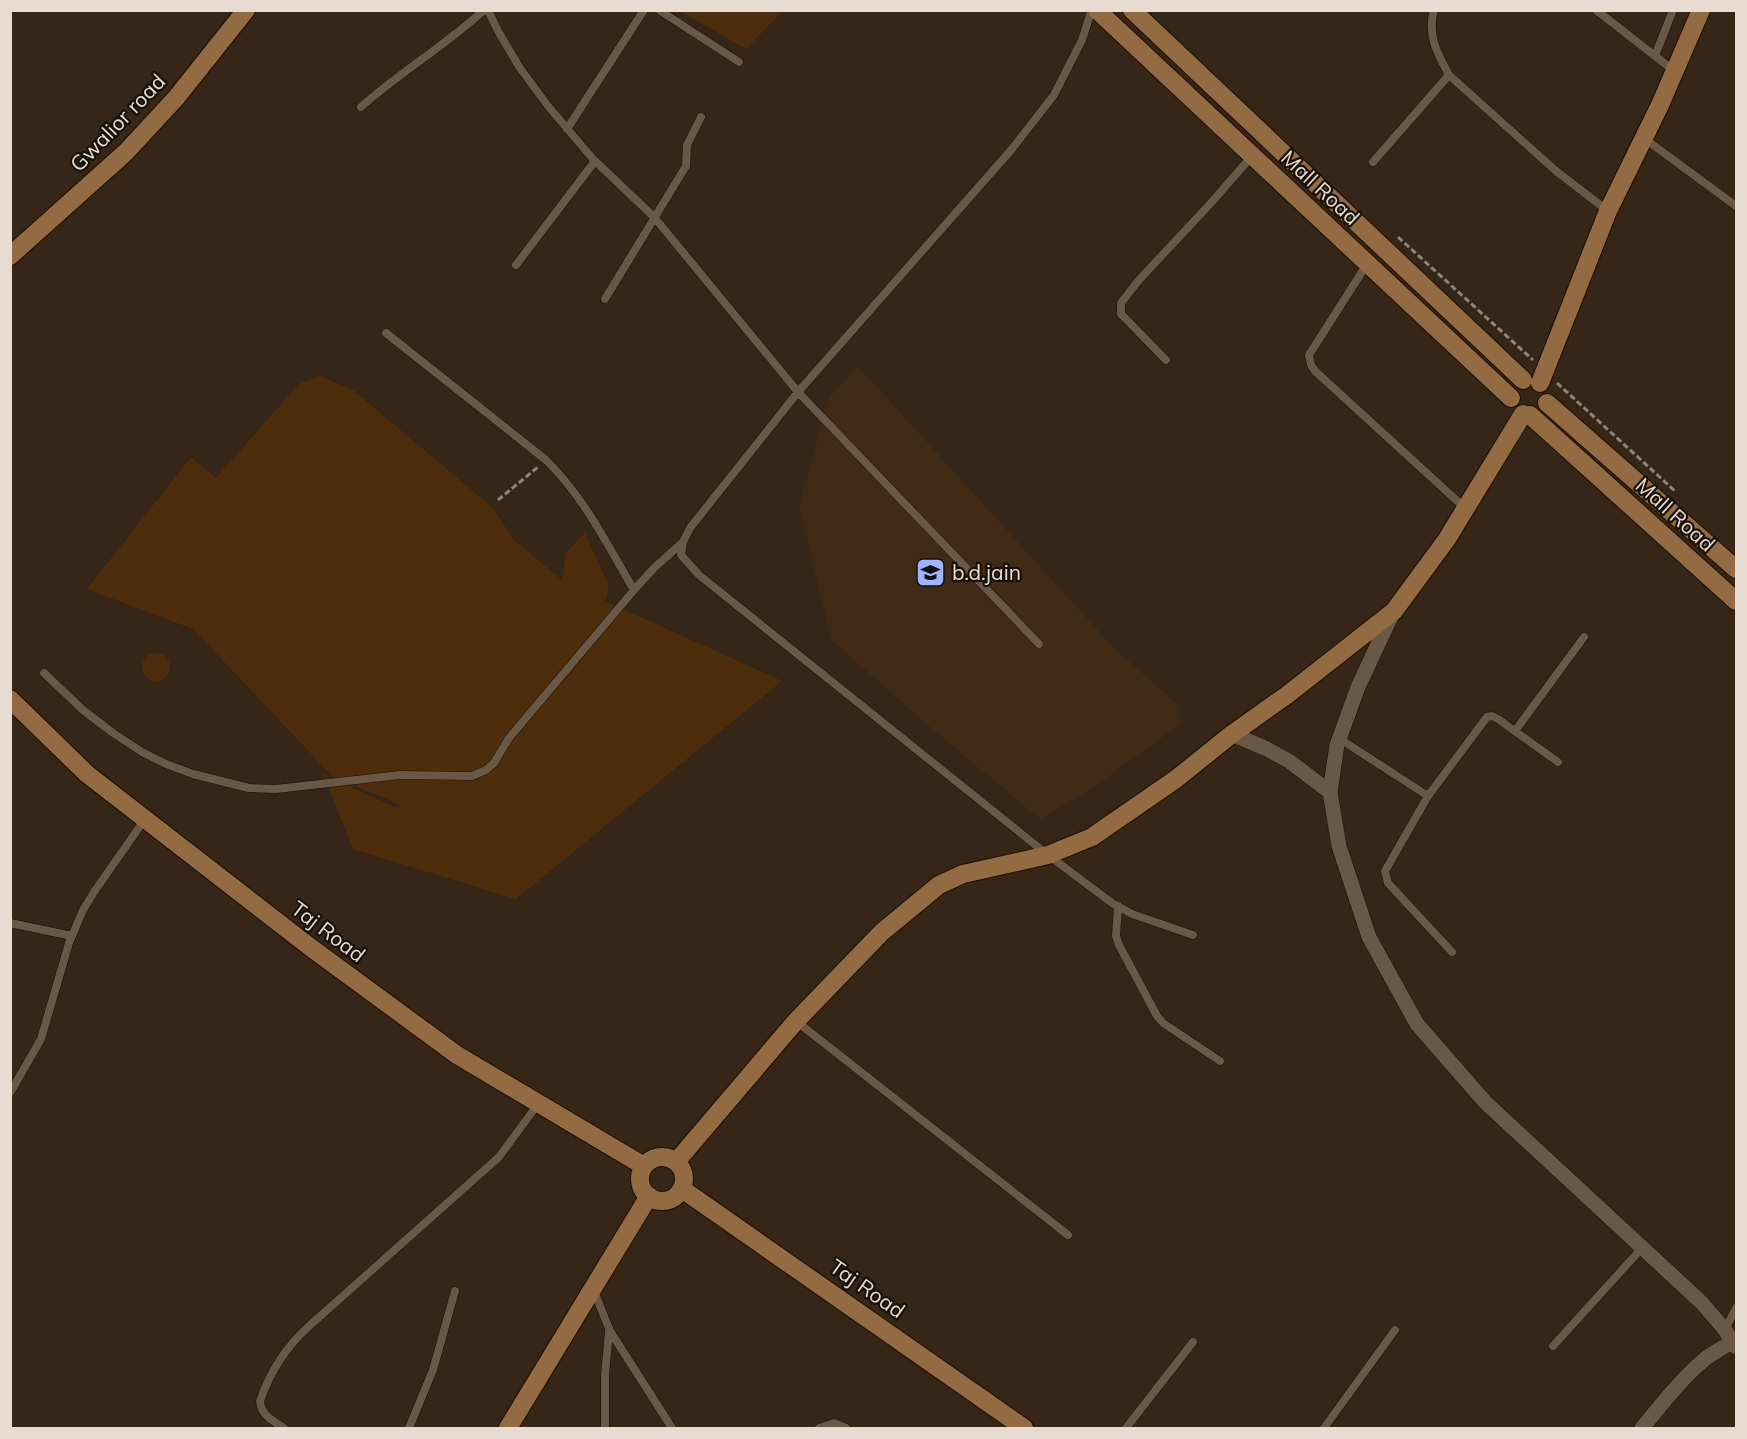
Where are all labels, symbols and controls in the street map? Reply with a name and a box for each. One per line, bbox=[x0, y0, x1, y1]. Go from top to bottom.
street label: Gwalior road bbox=[64, 68, 170, 177]
street label: Mall Road bbox=[1276, 144, 1365, 230]
street label: Mall Road bbox=[1631, 472, 1721, 557]
school or university icon: b.d.jain bbox=[915, 557, 947, 589]
place label: b.d.jain bbox=[952, 559, 1021, 585]
street label: Taj Road bbox=[287, 895, 371, 967]
street label: Taj Road bbox=[825, 1253, 910, 1323]

